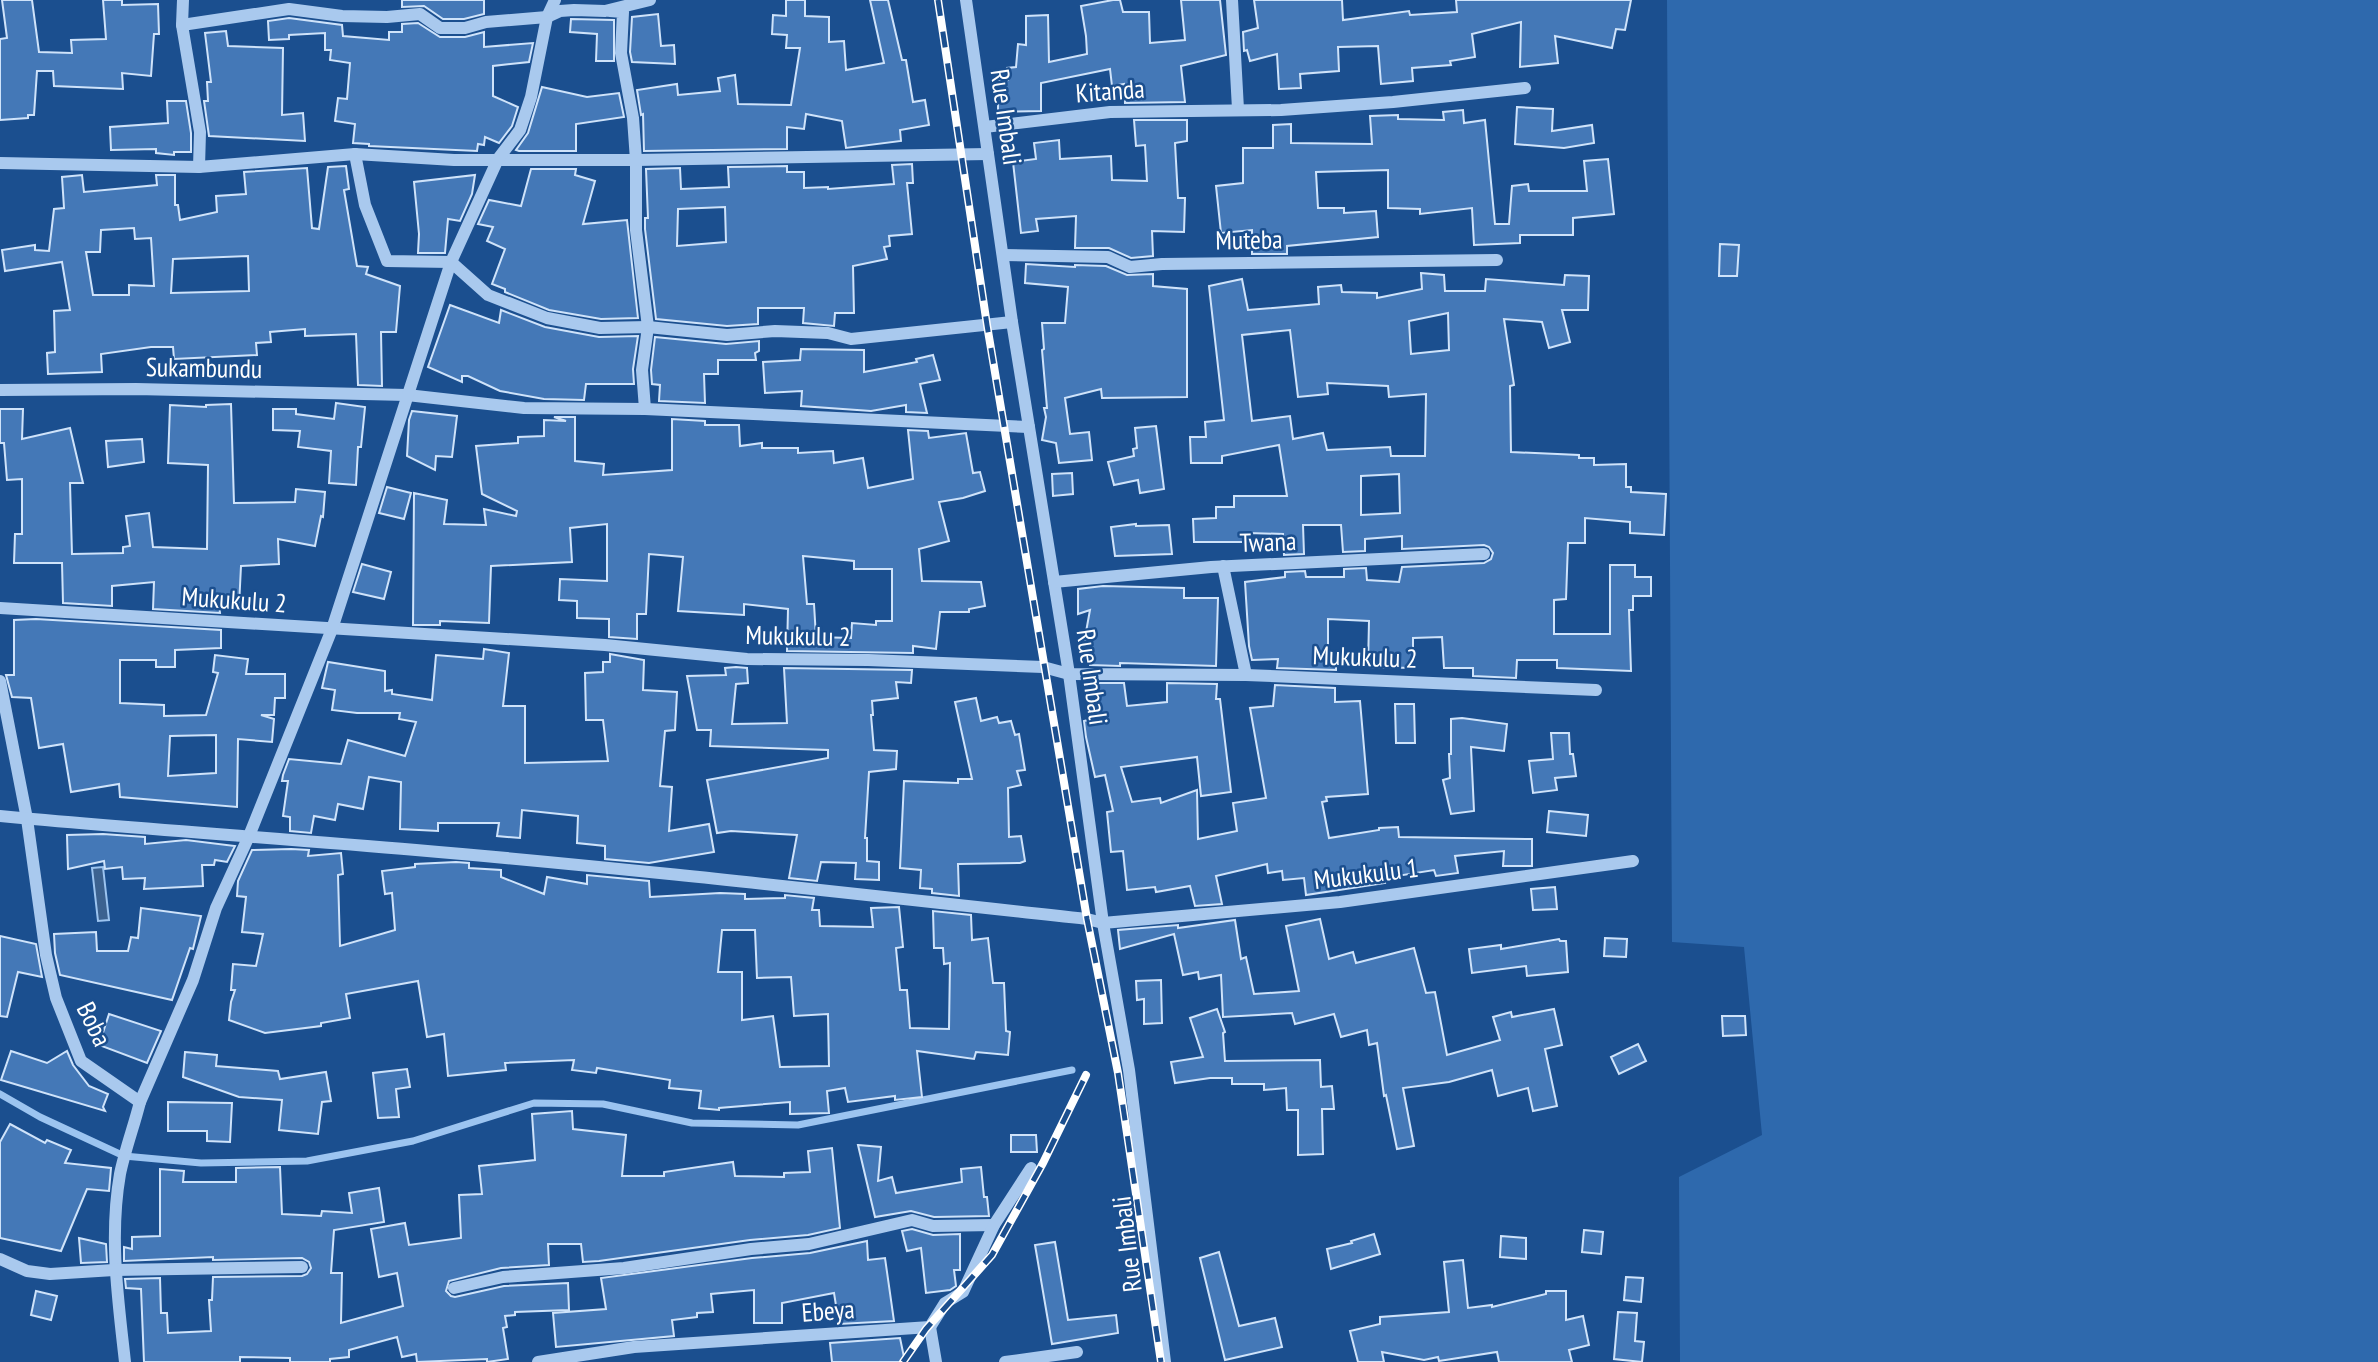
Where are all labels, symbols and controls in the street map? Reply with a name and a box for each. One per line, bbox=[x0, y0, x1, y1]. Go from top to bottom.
street label: Rue Imbali bbox=[983, 67, 1030, 167]
street label: Kitanda bbox=[1074, 72, 1146, 109]
street label: Muteba bbox=[1215, 222, 1283, 257]
street label: Sukambundu bbox=[146, 350, 262, 385]
street label: Twana bbox=[1239, 524, 1297, 559]
street label: Mukukulu 2 bbox=[180, 579, 288, 620]
street label: Mukukulu 2 bbox=[745, 618, 851, 653]
street label: Rue Imbali bbox=[1069, 627, 1116, 727]
street label: Mukukulu 2 bbox=[1312, 638, 1418, 675]
street label: Mukukulu 1 bbox=[1312, 851, 1420, 896]
street label: Boba bbox=[70, 996, 119, 1051]
street label: Rue Imbali bbox=[1104, 1194, 1149, 1294]
street label: Ebeya bbox=[800, 1292, 856, 1329]

